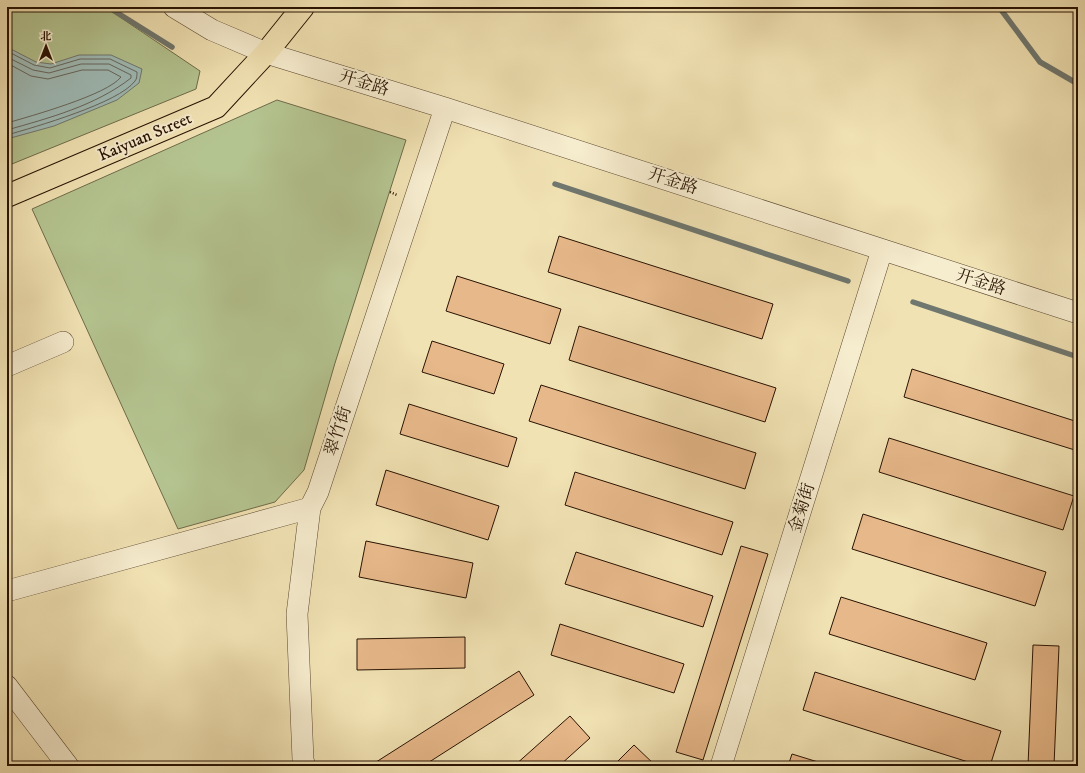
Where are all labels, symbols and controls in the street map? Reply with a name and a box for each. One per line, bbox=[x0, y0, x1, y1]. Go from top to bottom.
north arrow bbox=[26, 26, 66, 66]
text: 北 bbox=[41, 30, 52, 44]
street label: 开金路 bbox=[336, 65, 392, 101]
street label: Kaiyuan Street bbox=[95, 107, 196, 167]
street label: 开金路 bbox=[645, 163, 701, 199]
street label: 开金路 bbox=[953, 264, 1009, 300]
street label: 翠竹街 bbox=[320, 403, 356, 459]
street label: 金菊街 bbox=[784, 480, 820, 536]

